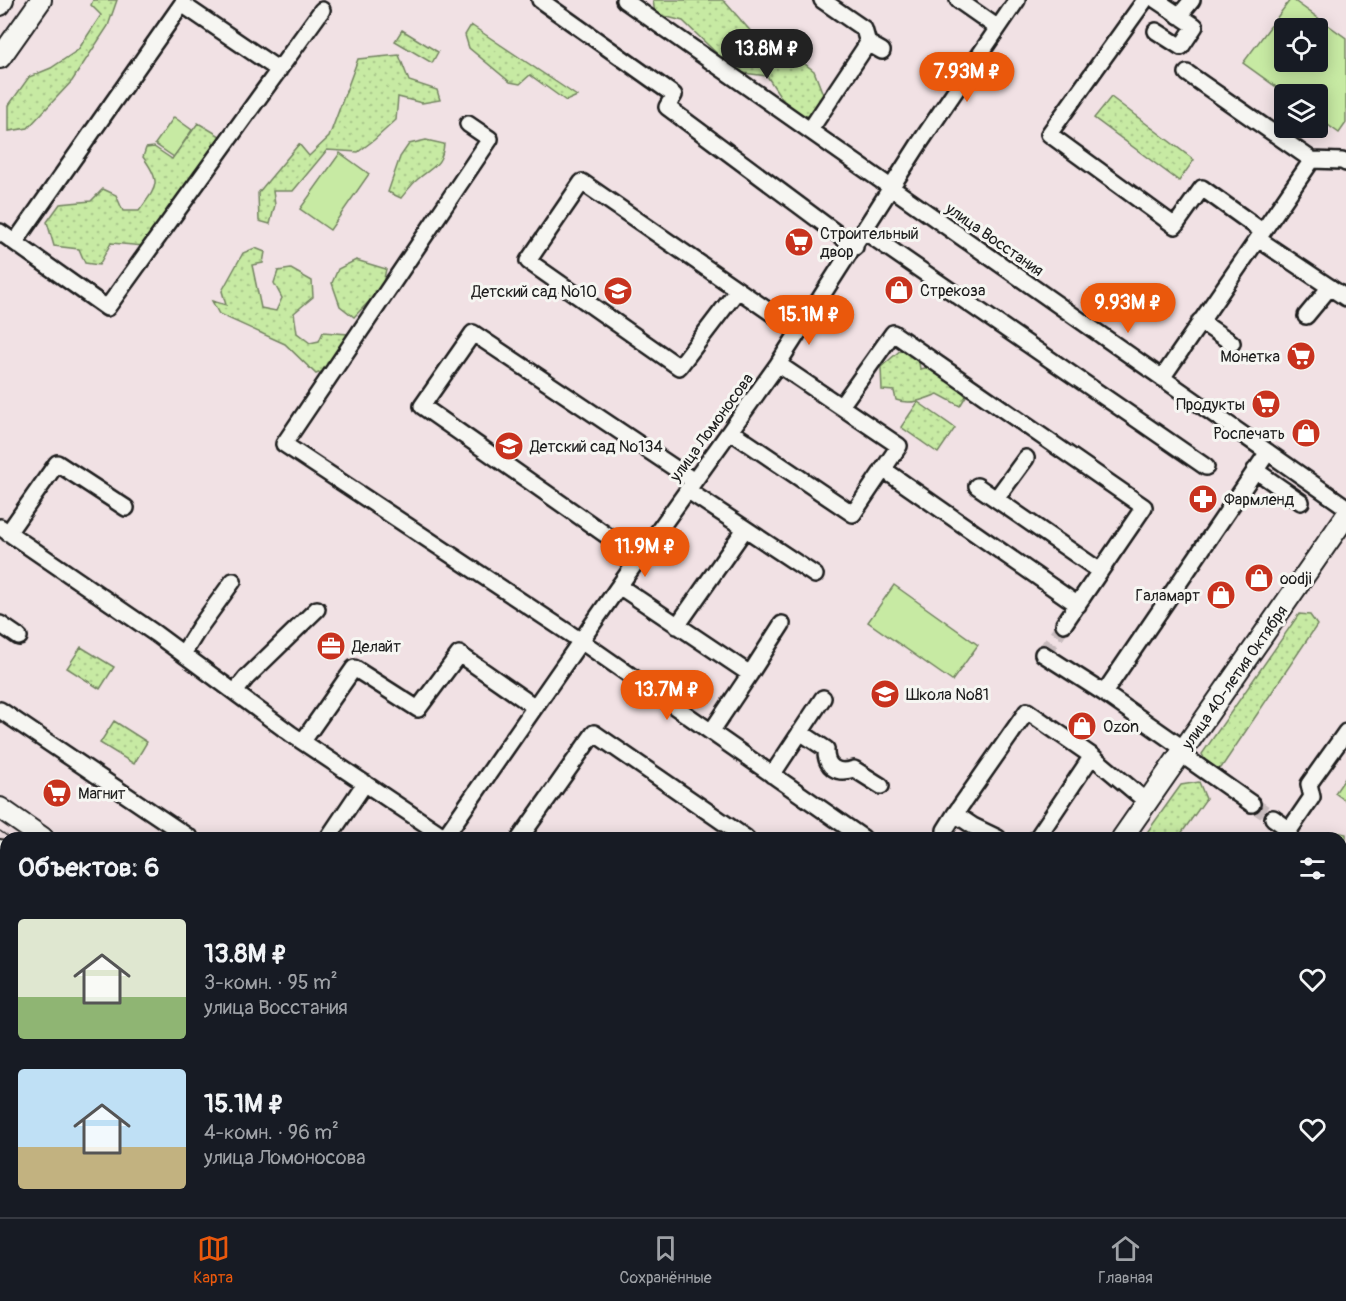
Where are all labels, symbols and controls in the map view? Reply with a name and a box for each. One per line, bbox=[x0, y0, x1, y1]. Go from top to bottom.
map controls bbox=[1274, 18, 1328, 138]
button: locate bbox=[1274, 18, 1328, 72]
pin: 13.8M ₽ bbox=[712, 29, 822, 80]
text: 13.8M ₽ bbox=[735, 36, 799, 61]
pin: 7.93M ₽ bbox=[912, 52, 1022, 103]
text: 7.93M ₽ bbox=[933, 59, 1001, 84]
button: layers bbox=[1274, 84, 1328, 138]
street label: улица Восстания bbox=[941, 198, 1047, 281]
place label: Строительный двор bbox=[820, 224, 919, 262]
supermarket icon: Строительный двор bbox=[783, 226, 815, 258]
shop icon: Стрекоза bbox=[883, 274, 915, 306]
school or university icon: Детский сад №10 bbox=[602, 275, 634, 307]
place label: Стрекоза bbox=[920, 281, 985, 301]
place label: Детский сад №10 bbox=[471, 282, 597, 302]
pin: 9.93M ₽ bbox=[1073, 283, 1183, 334]
text: 9.93M ₽ bbox=[1095, 290, 1161, 315]
pin: 15.1M ₽ bbox=[754, 295, 864, 346]
text: 15.1M ₽ bbox=[778, 302, 840, 327]
supermarket icon: Монетка bbox=[1285, 340, 1317, 372]
place label: Монетка bbox=[1220, 347, 1280, 367]
street label: улица Ломоносова bbox=[665, 369, 758, 487]
supermarket icon: Продукты bbox=[1250, 388, 1282, 420]
place label: Продукты bbox=[1176, 395, 1245, 415]
shop icon: Роспечать bbox=[1290, 417, 1322, 449]
place label: Роспечать bbox=[1213, 424, 1285, 444]
school or university icon: Детский сад №134 bbox=[493, 430, 525, 462]
place label: Детский сад №134 bbox=[529, 437, 663, 457]
pharmacy icon: Фармленд bbox=[1187, 483, 1219, 515]
place label: Фармленд bbox=[1224, 490, 1295, 510]
pin: 11.9M ₽ bbox=[590, 527, 700, 578]
text: 11.9M ₽ bbox=[614, 534, 676, 559]
shop icon: oodji bbox=[1243, 562, 1275, 594]
place label: oodji bbox=[1280, 569, 1312, 589]
shop icon: Галамарт bbox=[1205, 579, 1237, 611]
place label: Галамарт bbox=[1135, 586, 1200, 606]
street label: улица 40-летия Октября bbox=[1177, 602, 1292, 754]
office icon: Делайт bbox=[315, 630, 347, 662]
place label: Делайт bbox=[351, 637, 401, 657]
pin: 13.7M ₽ bbox=[612, 670, 722, 721]
text: 13.7M ₽ bbox=[635, 677, 699, 702]
school or university icon: Школа №81 bbox=[869, 678, 901, 710]
place label: Школа №81 bbox=[906, 685, 989, 705]
shop icon: Ozon bbox=[1066, 710, 1098, 742]
place label: Ozon bbox=[1103, 717, 1139, 737]
supermarket icon: Магнит bbox=[41, 777, 73, 809]
place label: Магнит bbox=[78, 784, 126, 804]
text: Объектов: 6 bbox=[18, 852, 159, 884]
icon: filters bbox=[1296, 852, 1329, 885]
text: 13.8M ₽ bbox=[204, 938, 287, 970]
icon: home bbox=[66, 943, 138, 1015]
icon: heart bbox=[1296, 963, 1329, 996]
text: 3-комн. · 95 m² bbox=[204, 970, 338, 995]
text: улица Восстания bbox=[204, 995, 348, 1020]
text: 15.1M ₽ bbox=[204, 1088, 284, 1120]
icon: home bbox=[66, 1093, 138, 1165]
icon: heart bbox=[1296, 1113, 1329, 1146]
text: 4-комн. · 96 m² bbox=[204, 1120, 339, 1145]
text: улица Ломоносова bbox=[204, 1145, 366, 1170]
tab: Карта bbox=[193, 1232, 233, 1288]
tab: Сохранённые bbox=[620, 1232, 712, 1288]
tab: Главная bbox=[1098, 1232, 1153, 1288]

